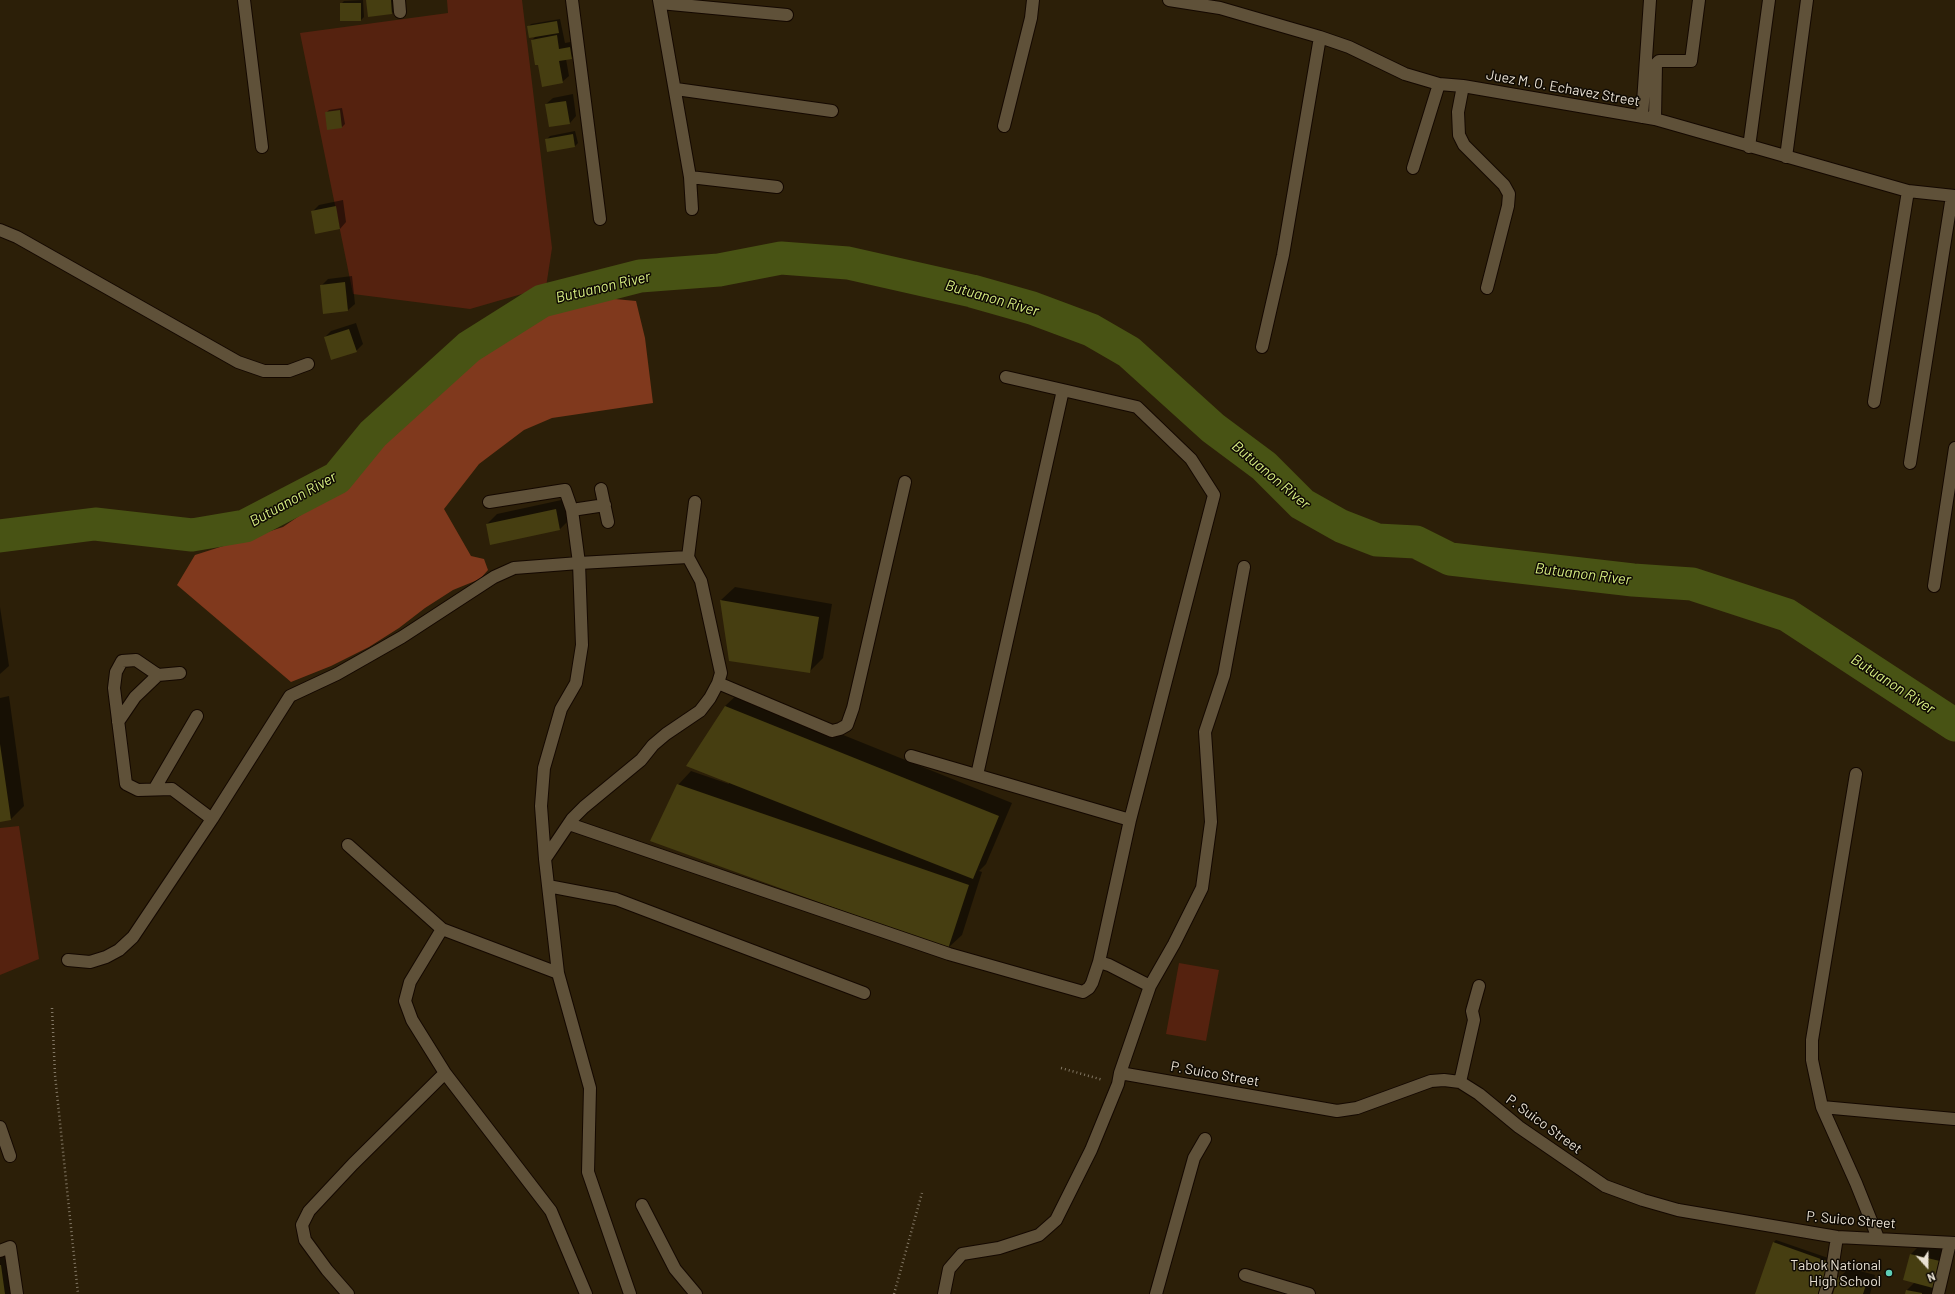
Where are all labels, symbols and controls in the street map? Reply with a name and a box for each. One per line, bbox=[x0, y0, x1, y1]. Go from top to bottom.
street label: Juez M. O. Echavez Street bbox=[1485, 66, 1641, 110]
water label: Butuanon River bbox=[554, 267, 652, 307]
water label: Butuanon River bbox=[943, 276, 1041, 320]
water label: Butuanon River bbox=[1228, 437, 1314, 513]
water label: Butuanon River bbox=[246, 468, 340, 530]
water label: Butuanon River bbox=[1534, 559, 1632, 589]
water label: Butuanon River bbox=[1848, 650, 1938, 718]
street label: P. Suico Street bbox=[1169, 1058, 1261, 1090]
street label: P. Suico Street bbox=[1503, 1091, 1585, 1157]
street label: P. Suico Street bbox=[1806, 1208, 1896, 1232]
north arrow bbox=[1907, 1246, 1947, 1286]
place label: Tabok National High School bbox=[1790, 1257, 1881, 1290]
marker: Tabok National High School bbox=[1884, 1268, 1894, 1278]
text: N bbox=[1926, 1270, 1937, 1285]

